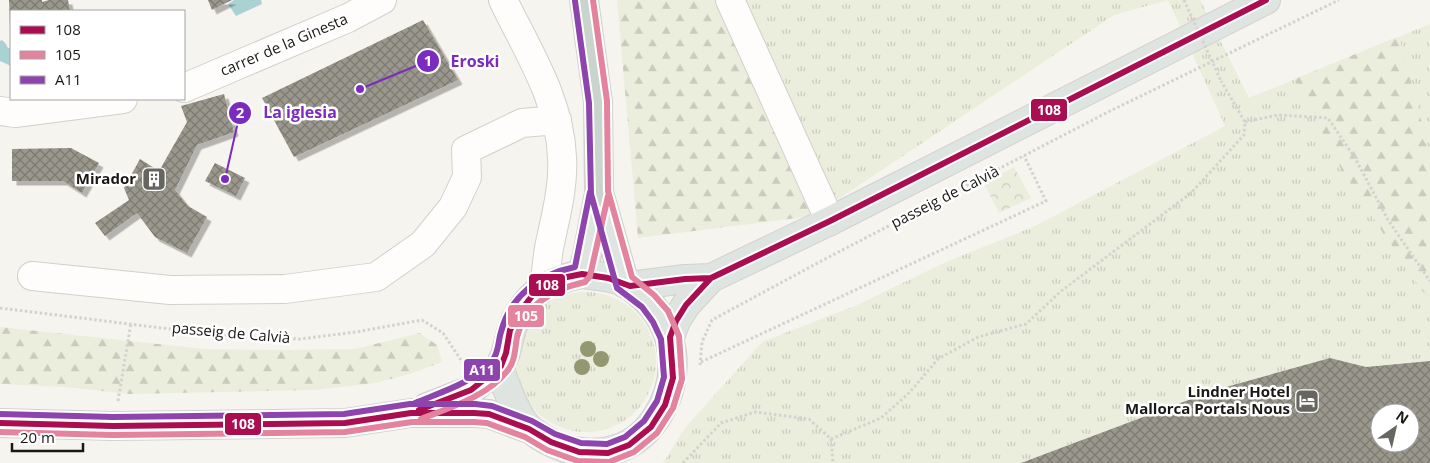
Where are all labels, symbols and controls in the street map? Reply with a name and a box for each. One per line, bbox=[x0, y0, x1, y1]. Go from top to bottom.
street label: carrer de la Ginesta bbox=[217, 8, 351, 80]
legend bbox=[10, 10, 185, 100]
text: 108 bbox=[55, 19, 81, 39]
text: 105 bbox=[55, 44, 81, 64]
callout: Eroski bbox=[416, 46, 510, 77]
text: 1 bbox=[424, 50, 432, 70]
text: Eroski bbox=[451, 50, 499, 72]
text: A11 bbox=[55, 69, 82, 89]
callout: La iglesia bbox=[228, 97, 346, 128]
line badge: 108 bbox=[1030, 98, 1068, 122]
text: 108 bbox=[1037, 100, 1061, 119]
text: La iglesia bbox=[263, 101, 337, 123]
text: 2 bbox=[236, 102, 245, 122]
street label: passeig de Calvià bbox=[887, 160, 1002, 232]
building icon: Mirador bbox=[141, 166, 167, 192]
place label: Mirador bbox=[76, 168, 136, 188]
line badge: 108 bbox=[528, 273, 566, 297]
text: 108 bbox=[535, 275, 559, 294]
line badge: 105 bbox=[507, 304, 545, 328]
text: 105 bbox=[514, 306, 538, 325]
street label: passeig de Calvià bbox=[171, 317, 291, 347]
line badge: A11 bbox=[463, 358, 501, 382]
text: A11 bbox=[469, 360, 495, 379]
place label: Lindner Hotel Mallorca Portals Nous bbox=[1125, 381, 1290, 418]
hotel icon: Lindner Hotel Mallorca Portals Nous bbox=[1294, 388, 1320, 414]
north arrow bbox=[1370, 403, 1420, 453]
text: N bbox=[1393, 406, 1413, 428]
line badge: 108 bbox=[224, 412, 262, 436]
text: 108 bbox=[231, 414, 255, 433]
scale bar bbox=[12, 420, 84, 452]
text: 20 m bbox=[20, 427, 55, 447]

